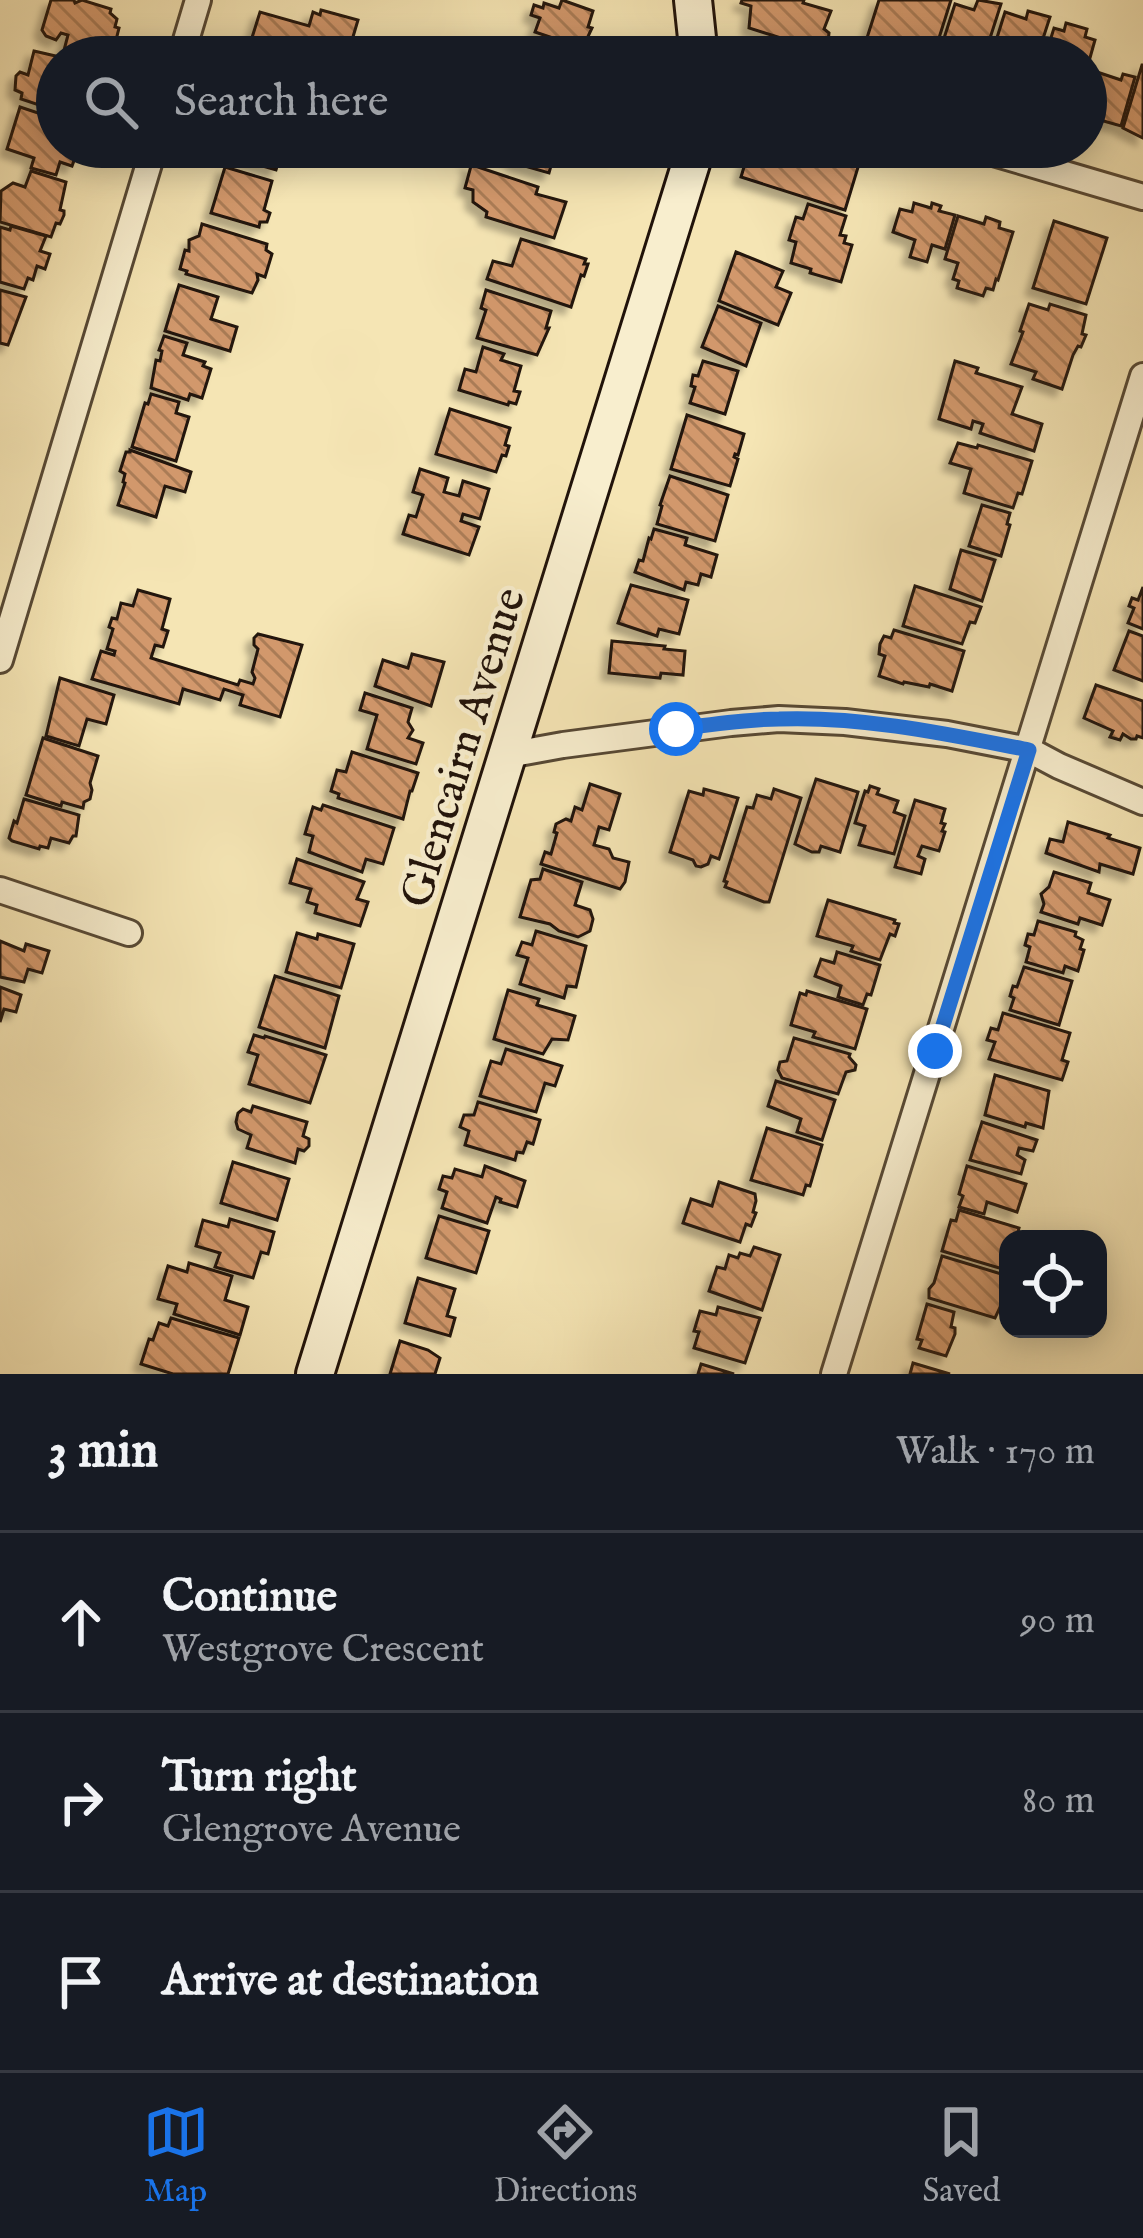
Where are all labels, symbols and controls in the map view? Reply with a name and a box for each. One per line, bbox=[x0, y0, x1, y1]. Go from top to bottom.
search box bbox=[36, 36, 1107, 168]
icon: search bbox=[78, 69, 144, 135]
text: Search here bbox=[174, 74, 388, 131]
street label: Glencairn Avenue bbox=[389, 581, 540, 915]
route start bbox=[649, 702, 703, 756]
route end bbox=[908, 1024, 962, 1078]
map controls bbox=[999, 1230, 1107, 1338]
button: locate bbox=[999, 1230, 1107, 1338]
text: 3 min bbox=[48, 1420, 158, 1485]
text: Walk · 170 m bbox=[896, 1428, 1095, 1477]
text: Continue bbox=[162, 1569, 337, 1626]
icon: ahead bbox=[48, 1589, 114, 1655]
text: 90 m bbox=[1020, 1597, 1095, 1646]
text: Westgrove Crescent bbox=[162, 1626, 484, 1675]
text: Turn right bbox=[162, 1749, 357, 1806]
icon: right bbox=[48, 1769, 114, 1835]
text: 80 m bbox=[1022, 1777, 1095, 1826]
text: Glengrove Avenue bbox=[162, 1806, 461, 1855]
icon: arrive bbox=[48, 1949, 114, 2015]
text: Arrive at destination bbox=[162, 1953, 539, 2010]
tab: Map bbox=[143, 2099, 209, 2213]
tab: Directions bbox=[494, 2099, 637, 2213]
tab: Saved bbox=[922, 2099, 1000, 2213]

